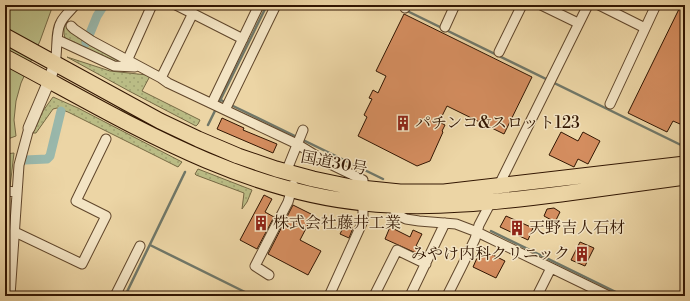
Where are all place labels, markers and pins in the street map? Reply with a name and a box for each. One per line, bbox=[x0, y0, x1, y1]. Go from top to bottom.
place label: パチンコ&スロット123 bbox=[415, 113, 580, 133]
building icon: パチンコ&スロット123 bbox=[394, 114, 412, 132]
place label: 株式会社藤井工業 bbox=[273, 213, 401, 233]
building icon: 株式会社藤井工業 bbox=[252, 214, 270, 232]
place label: 天野吉人石材 bbox=[529, 218, 625, 238]
building icon: 天野吉人石材 bbox=[508, 219, 526, 237]
place label: みやけ内科クリニック bbox=[411, 244, 570, 264]
building icon: みやけ内科クリニック bbox=[573, 245, 591, 263]

